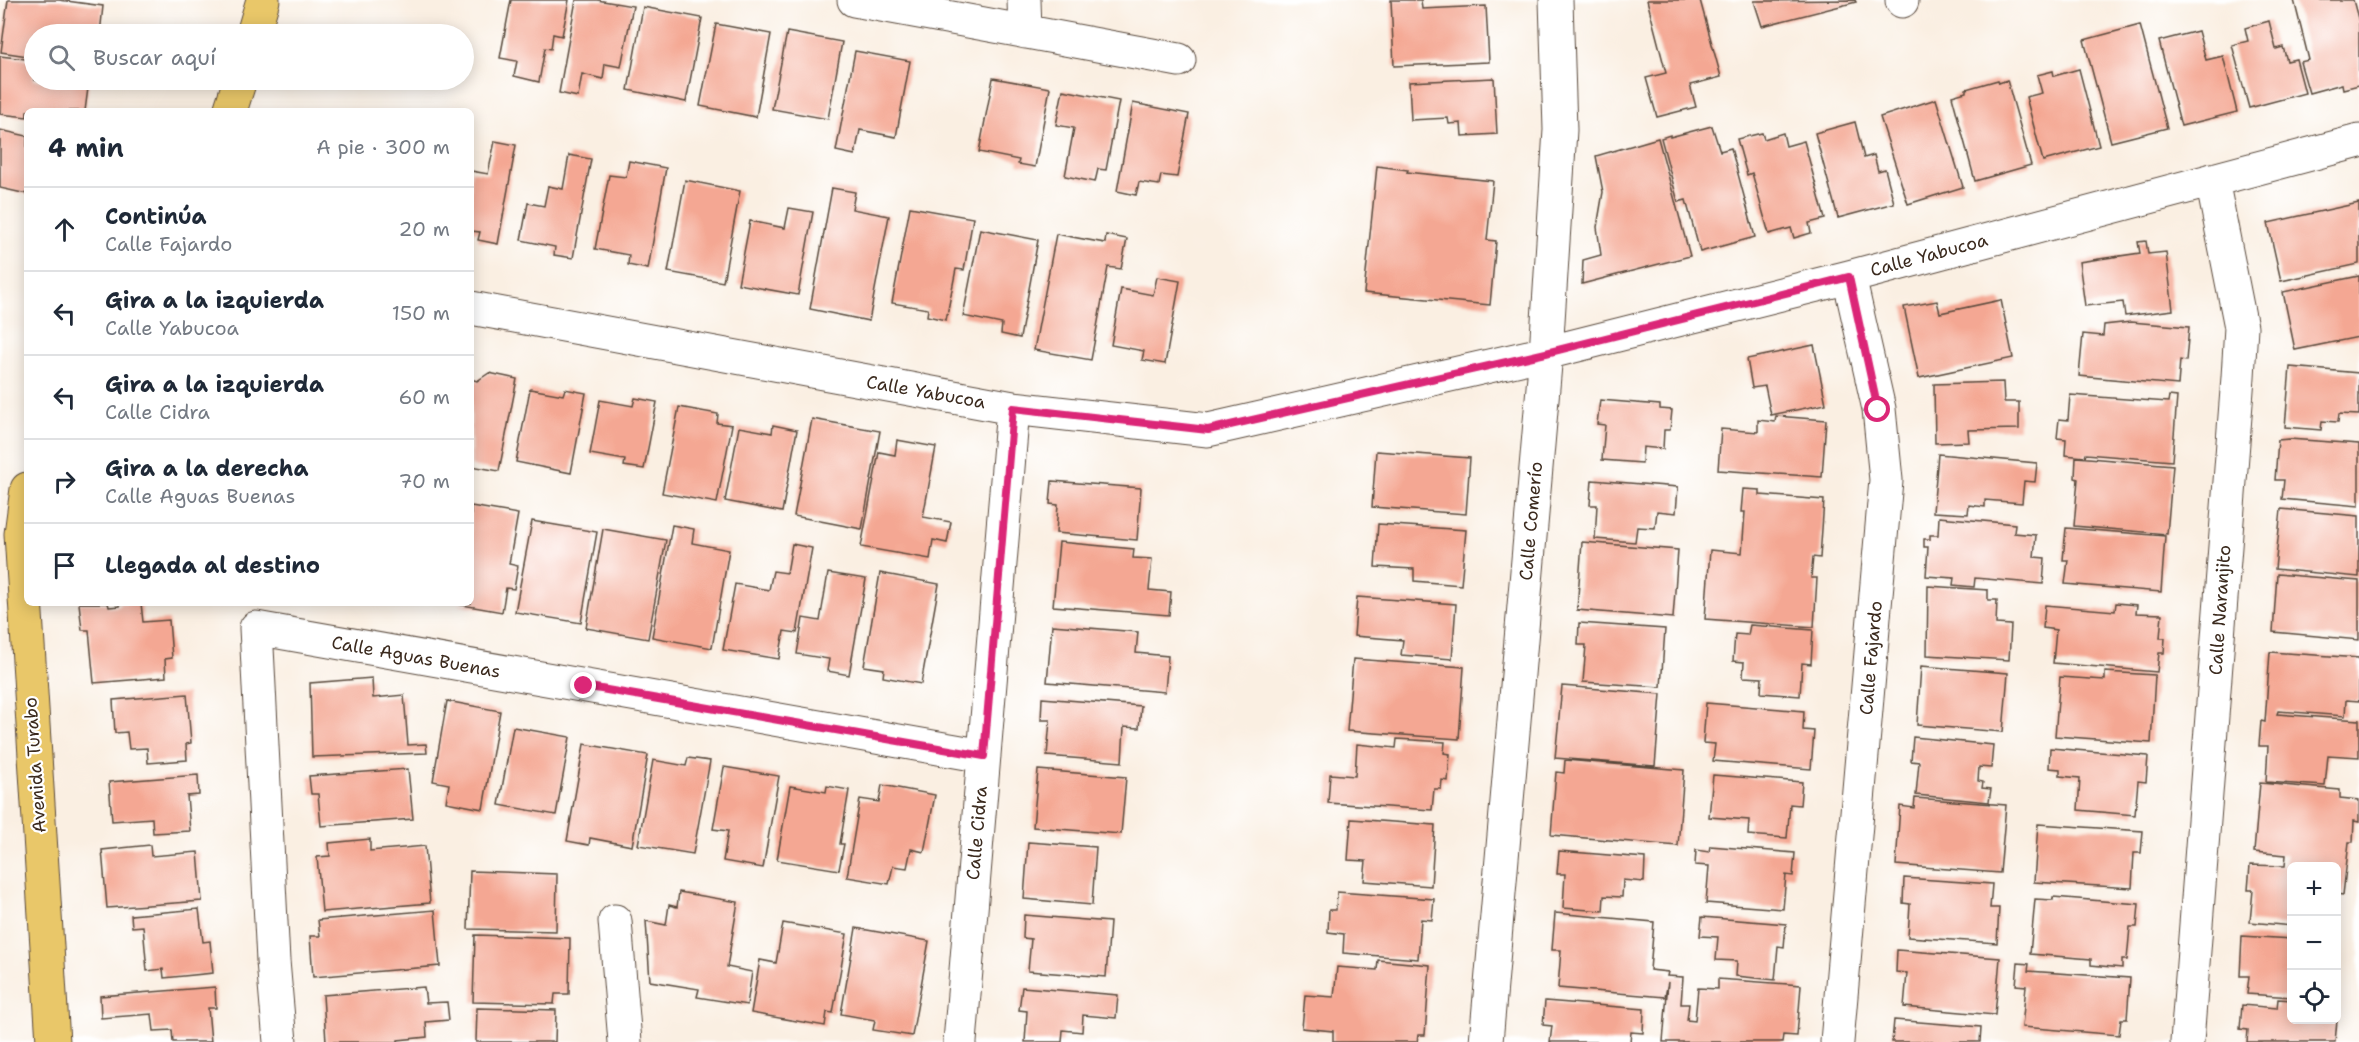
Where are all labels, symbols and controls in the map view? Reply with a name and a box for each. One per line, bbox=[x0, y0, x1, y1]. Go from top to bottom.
search box bbox=[24, 24, 474, 90]
icon: search bbox=[45, 41, 78, 74]
text: Buscar aquí bbox=[93, 43, 216, 72]
text: 4 min bbox=[48, 130, 124, 165]
text: A pie · 300 m bbox=[316, 134, 450, 160]
text: Continúa bbox=[105, 202, 207, 231]
icon: ahead bbox=[48, 213, 81, 246]
text: 20 m bbox=[399, 216, 450, 242]
street label: Calle Yabucoa bbox=[1868, 228, 1990, 282]
text: Calle Fajardo bbox=[105, 231, 232, 257]
text: Gira a la izquierda bbox=[105, 286, 324, 315]
icon: left bbox=[48, 297, 81, 330]
text: 150 m bbox=[392, 300, 450, 326]
text: Calle Yabucoa bbox=[105, 315, 239, 341]
text: Gira a la izquierda bbox=[105, 370, 324, 399]
street label: Calle Yabucoa bbox=[865, 370, 987, 414]
icon: left bbox=[48, 381, 81, 414]
text: 60 m bbox=[398, 384, 450, 410]
route start bbox=[1864, 396, 1890, 422]
text: Calle Cidra bbox=[105, 399, 210, 425]
text: Gira a la derecha bbox=[105, 454, 309, 483]
street label: Calle Comerío bbox=[1514, 461, 1548, 581]
icon: right bbox=[48, 465, 81, 498]
text: 70 m bbox=[398, 468, 450, 494]
text: Calle Aguas Buenas bbox=[105, 483, 295, 509]
street label: Calle Naranjito bbox=[2203, 544, 2237, 676]
icon: arrive bbox=[48, 549, 81, 582]
text: Llegada al destino bbox=[105, 551, 320, 580]
street label: Calle Fajardo bbox=[1854, 600, 1888, 716]
street label: Calle Aguas Buenas bbox=[330, 630, 502, 684]
route end bbox=[570, 672, 596, 698]
street label: Avenida Turabo bbox=[18, 696, 52, 834]
street label: Calle Cidra bbox=[961, 785, 993, 881]
map controls bbox=[2287, 862, 2341, 1024]
button: + bbox=[2287, 862, 2341, 916]
button: − bbox=[2287, 916, 2341, 970]
button: locate bbox=[2287, 970, 2341, 1024]

